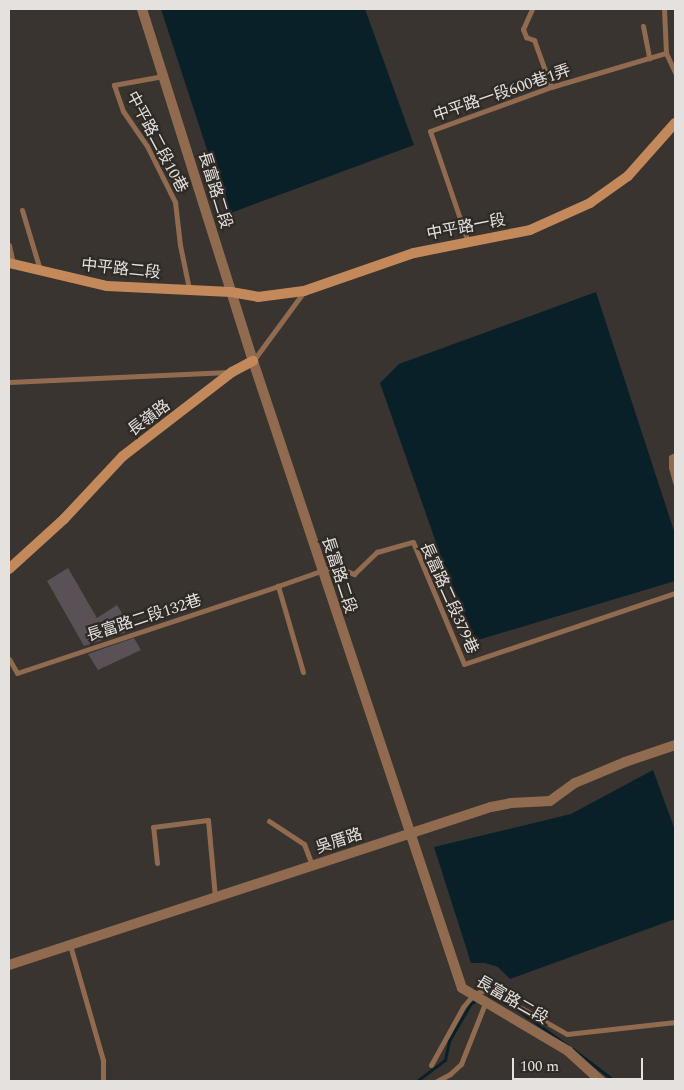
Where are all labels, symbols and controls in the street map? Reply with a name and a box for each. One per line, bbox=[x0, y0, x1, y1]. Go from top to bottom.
street label: 中平路一段600巷1弄 bbox=[431, 60, 573, 126]
street label: 中平路二段10巷 bbox=[122, 88, 192, 196]
street label: 長富路二段 bbox=[194, 149, 236, 231]
street label: 中平路一段 bbox=[425, 210, 507, 244]
street label: 中平路二段 bbox=[80, 255, 162, 283]
street label: 長嶺路 bbox=[124, 396, 174, 440]
street label: 長富路二段 bbox=[318, 534, 360, 616]
street label: 長富路二段379巷 bbox=[416, 539, 482, 657]
street label: 長富路二段132巷 bbox=[84, 590, 204, 646]
street label: 吳厝路 bbox=[313, 824, 365, 858]
street label: 長富路二段 bbox=[473, 972, 551, 1028]
scale bar bbox=[514, 1048, 645, 1080]
text: 100 m bbox=[520, 1055, 559, 1078]

